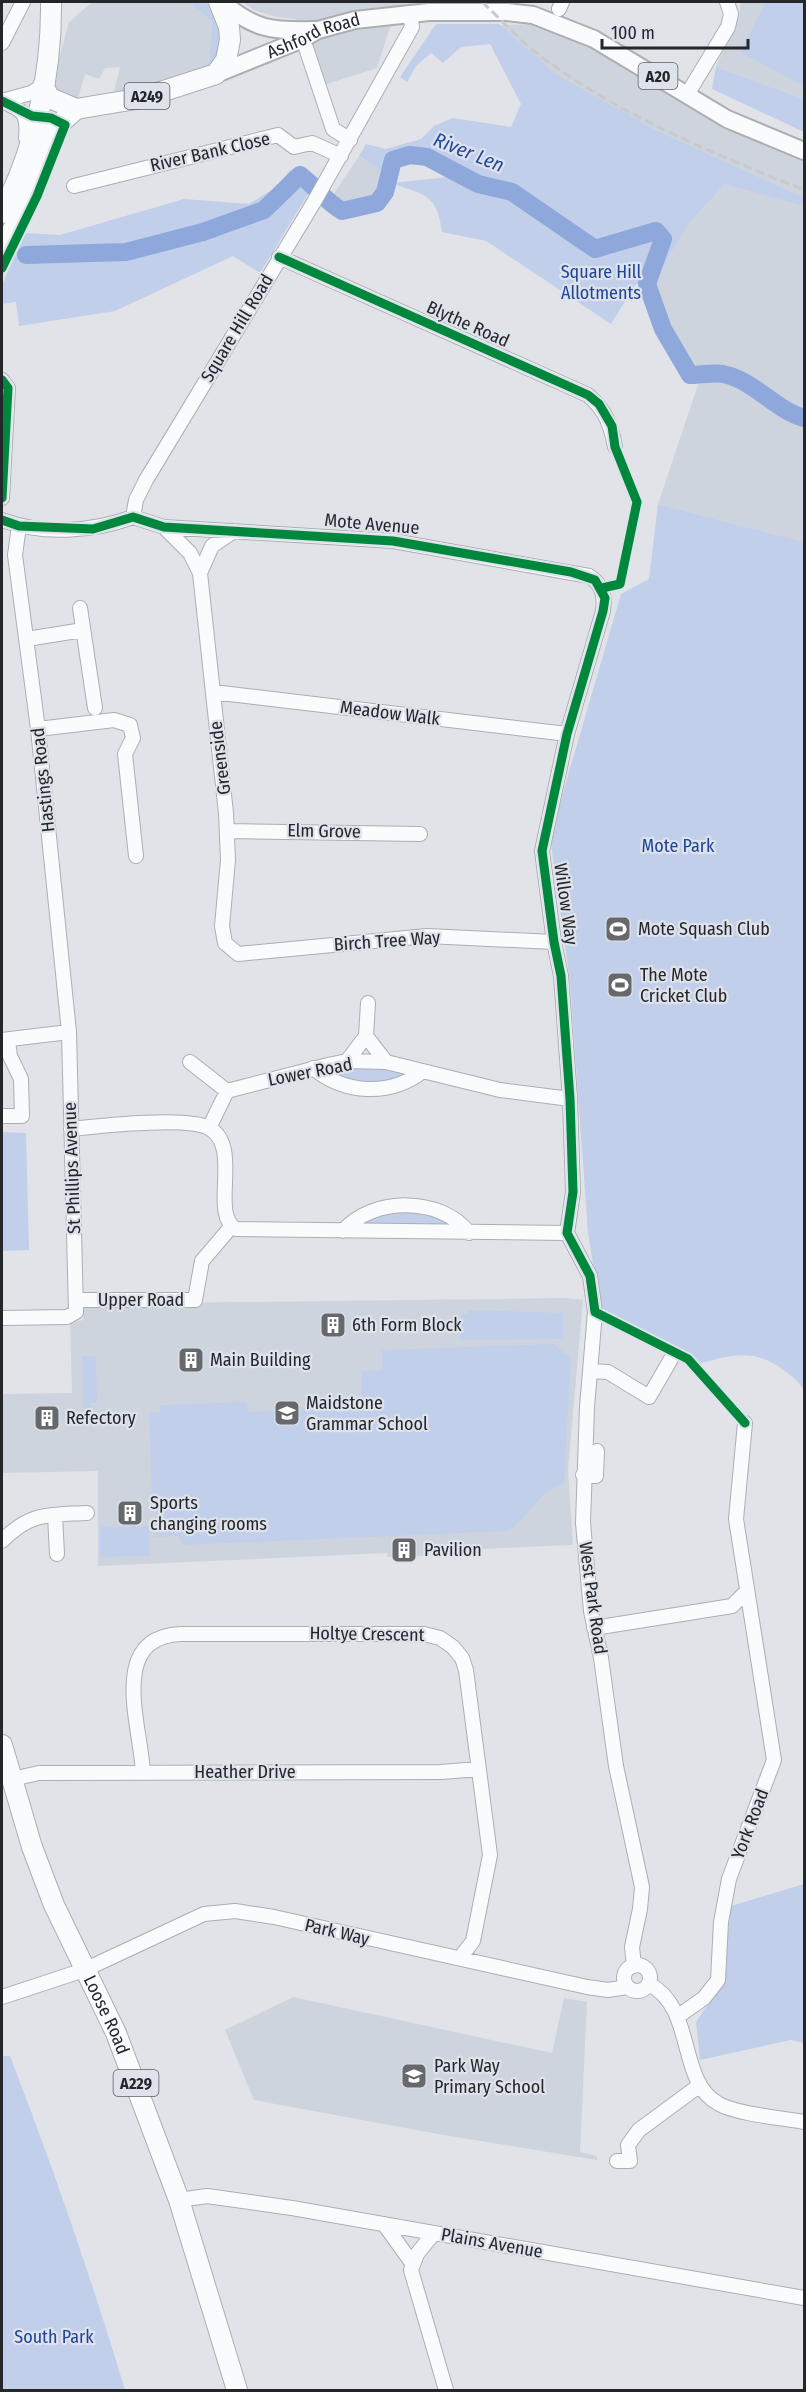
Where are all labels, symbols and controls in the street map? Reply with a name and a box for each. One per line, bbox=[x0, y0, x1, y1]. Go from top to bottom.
street label: Ashford Road bbox=[264, 8, 362, 63]
scale bar bbox=[602, 12, 748, 50]
text: 100 m bbox=[611, 22, 655, 44]
road number: A20 bbox=[638, 63, 678, 89]
road number: A249 bbox=[124, 83, 170, 109]
water label: River Len bbox=[430, 127, 508, 177]
street label: River Bank Close bbox=[148, 128, 272, 176]
park label: Square Hill Allotments bbox=[561, 261, 642, 304]
street label: Square Hill Road bbox=[196, 270, 278, 386]
street label: Blythe Road bbox=[423, 296, 513, 352]
street label: Mote Avenue bbox=[324, 509, 420, 539]
street label: Meadow Walk bbox=[339, 696, 442, 730]
street label: Greenside bbox=[205, 720, 235, 796]
street label: Hastings Road bbox=[27, 727, 59, 833]
street label: Elm Grove bbox=[287, 819, 361, 843]
park label: Mote Park bbox=[642, 835, 715, 857]
street label: Willow Way bbox=[549, 862, 583, 946]
sports icon: Mote Squash Club bbox=[603, 914, 633, 944]
place label: Mote Squash Club bbox=[638, 918, 770, 940]
street label: Birch Tree Way bbox=[333, 926, 441, 956]
place label: The Mote Cricket Club bbox=[640, 964, 727, 1007]
sports icon: The Mote Cricket Club bbox=[605, 970, 635, 1000]
street label: Lower Road bbox=[266, 1053, 354, 1091]
street label: St Phillips Avenue bbox=[59, 1102, 85, 1234]
street label: Upper Road bbox=[98, 1289, 184, 1311]
building icon: 6th Form Block bbox=[318, 1310, 348, 1340]
place label: 6th Form Block bbox=[352, 1314, 462, 1336]
building icon: Main Building bbox=[176, 1345, 206, 1375]
place label: Main Building bbox=[210, 1349, 311, 1371]
place label: Maidstone Grammar School bbox=[306, 1392, 428, 1435]
school or university icon: Maidstone Grammar School bbox=[272, 1398, 302, 1428]
building icon: Refectory bbox=[32, 1403, 62, 1433]
place label: Refectory bbox=[66, 1407, 136, 1429]
place label: Sports changing rooms bbox=[150, 1492, 267, 1535]
building icon: Sports changing rooms bbox=[115, 1498, 145, 1528]
building icon: Pavilion bbox=[389, 1535, 419, 1565]
place label: Pavilion bbox=[424, 1539, 482, 1561]
street label: West Park Road bbox=[574, 1540, 612, 1656]
street label: Holtye Crescent bbox=[309, 1622, 425, 1646]
street label: Heather Drive bbox=[194, 1761, 296, 1783]
street label: York Road bbox=[727, 1786, 773, 1862]
street label: Park Way bbox=[303, 1914, 371, 1950]
street label: Loose Road bbox=[79, 1972, 134, 2057]
place label: Park Way Primary School bbox=[434, 2055, 545, 2098]
school or university icon: Park Way Primary School bbox=[399, 2061, 429, 2091]
road number: A229 bbox=[114, 2070, 158, 2096]
street label: Plains Avenue bbox=[439, 2223, 545, 2263]
park label: South Park bbox=[14, 2326, 94, 2348]

